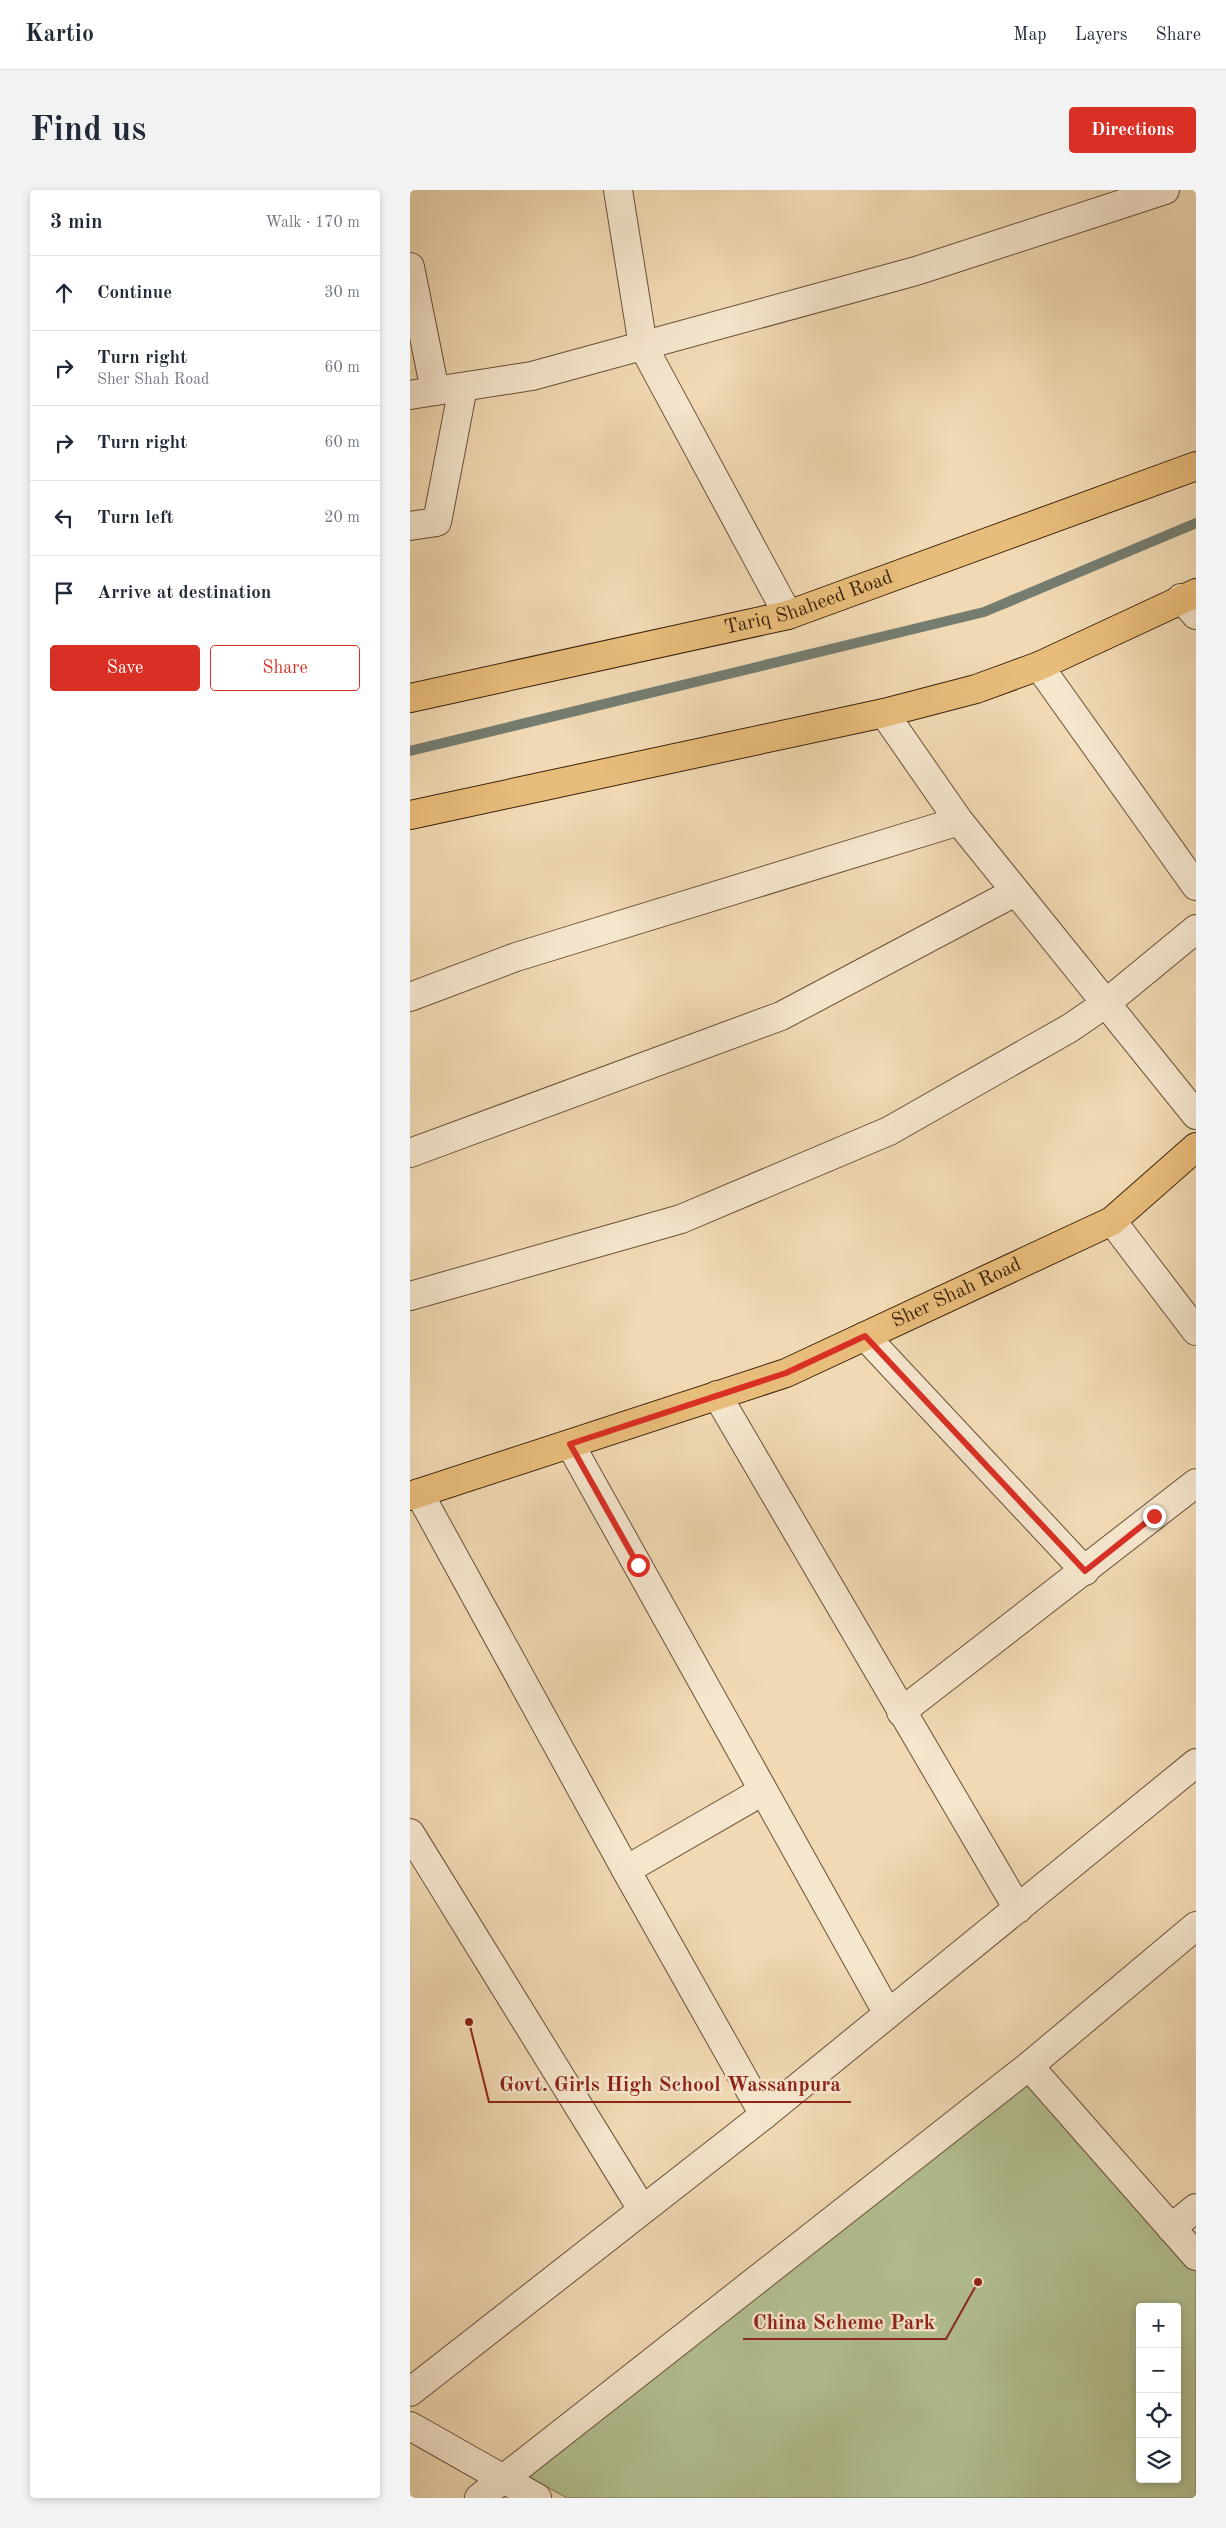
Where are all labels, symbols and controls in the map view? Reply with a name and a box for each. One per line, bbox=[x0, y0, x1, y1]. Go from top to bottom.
text: Kartio bbox=[25, 23, 94, 47]
text: Map bbox=[1013, 26, 1047, 44]
text: Layers bbox=[1075, 26, 1127, 44]
text: Share bbox=[1155, 26, 1201, 44]
button: Directions bbox=[1069, 107, 1196, 153]
text: Find us bbox=[30, 113, 146, 148]
text: 3 min bbox=[50, 212, 103, 233]
text: Walk · 170 m bbox=[265, 215, 360, 231]
icon: ahead bbox=[50, 279, 78, 307]
text: Continue bbox=[97, 284, 172, 303]
text: 30 m bbox=[324, 285, 360, 301]
text: Turn right bbox=[97, 349, 187, 368]
icon: right bbox=[50, 354, 78, 382]
text: 60 m bbox=[324, 360, 360, 376]
text: Sher Shah Road bbox=[97, 372, 209, 388]
icon: right bbox=[50, 429, 78, 457]
text: Turn right bbox=[97, 434, 187, 453]
text: 60 m bbox=[324, 435, 360, 451]
icon: left bbox=[50, 504, 78, 532]
text: Turn left bbox=[97, 509, 174, 528]
text: 20 m bbox=[324, 510, 360, 526]
street label: Tariq Shaheed Road bbox=[723, 568, 895, 639]
icon: arrive bbox=[50, 579, 78, 607]
text: Arrive at destination bbox=[97, 584, 271, 603]
button: Save bbox=[50, 645, 200, 691]
button: Share bbox=[210, 645, 360, 691]
street label: Sher Shah Road bbox=[889, 1255, 1025, 1332]
route end bbox=[1143, 1505, 1166, 1528]
route start bbox=[627, 1554, 650, 1577]
callout: Govt. Girls High School Wassanpura bbox=[489, 2066, 851, 2102]
text: Govt. Girls High School Wassanpura bbox=[499, 2075, 841, 2096]
callout: China Scheme Park bbox=[743, 2303, 946, 2339]
map controls bbox=[1136, 2303, 1181, 2483]
button: + bbox=[1136, 2303, 1181, 2348]
text: China Scheme Park bbox=[753, 2313, 936, 2334]
button: − bbox=[1136, 2348, 1181, 2393]
button: locate bbox=[1136, 2393, 1181, 2438]
button: layers bbox=[1136, 2438, 1181, 2483]

